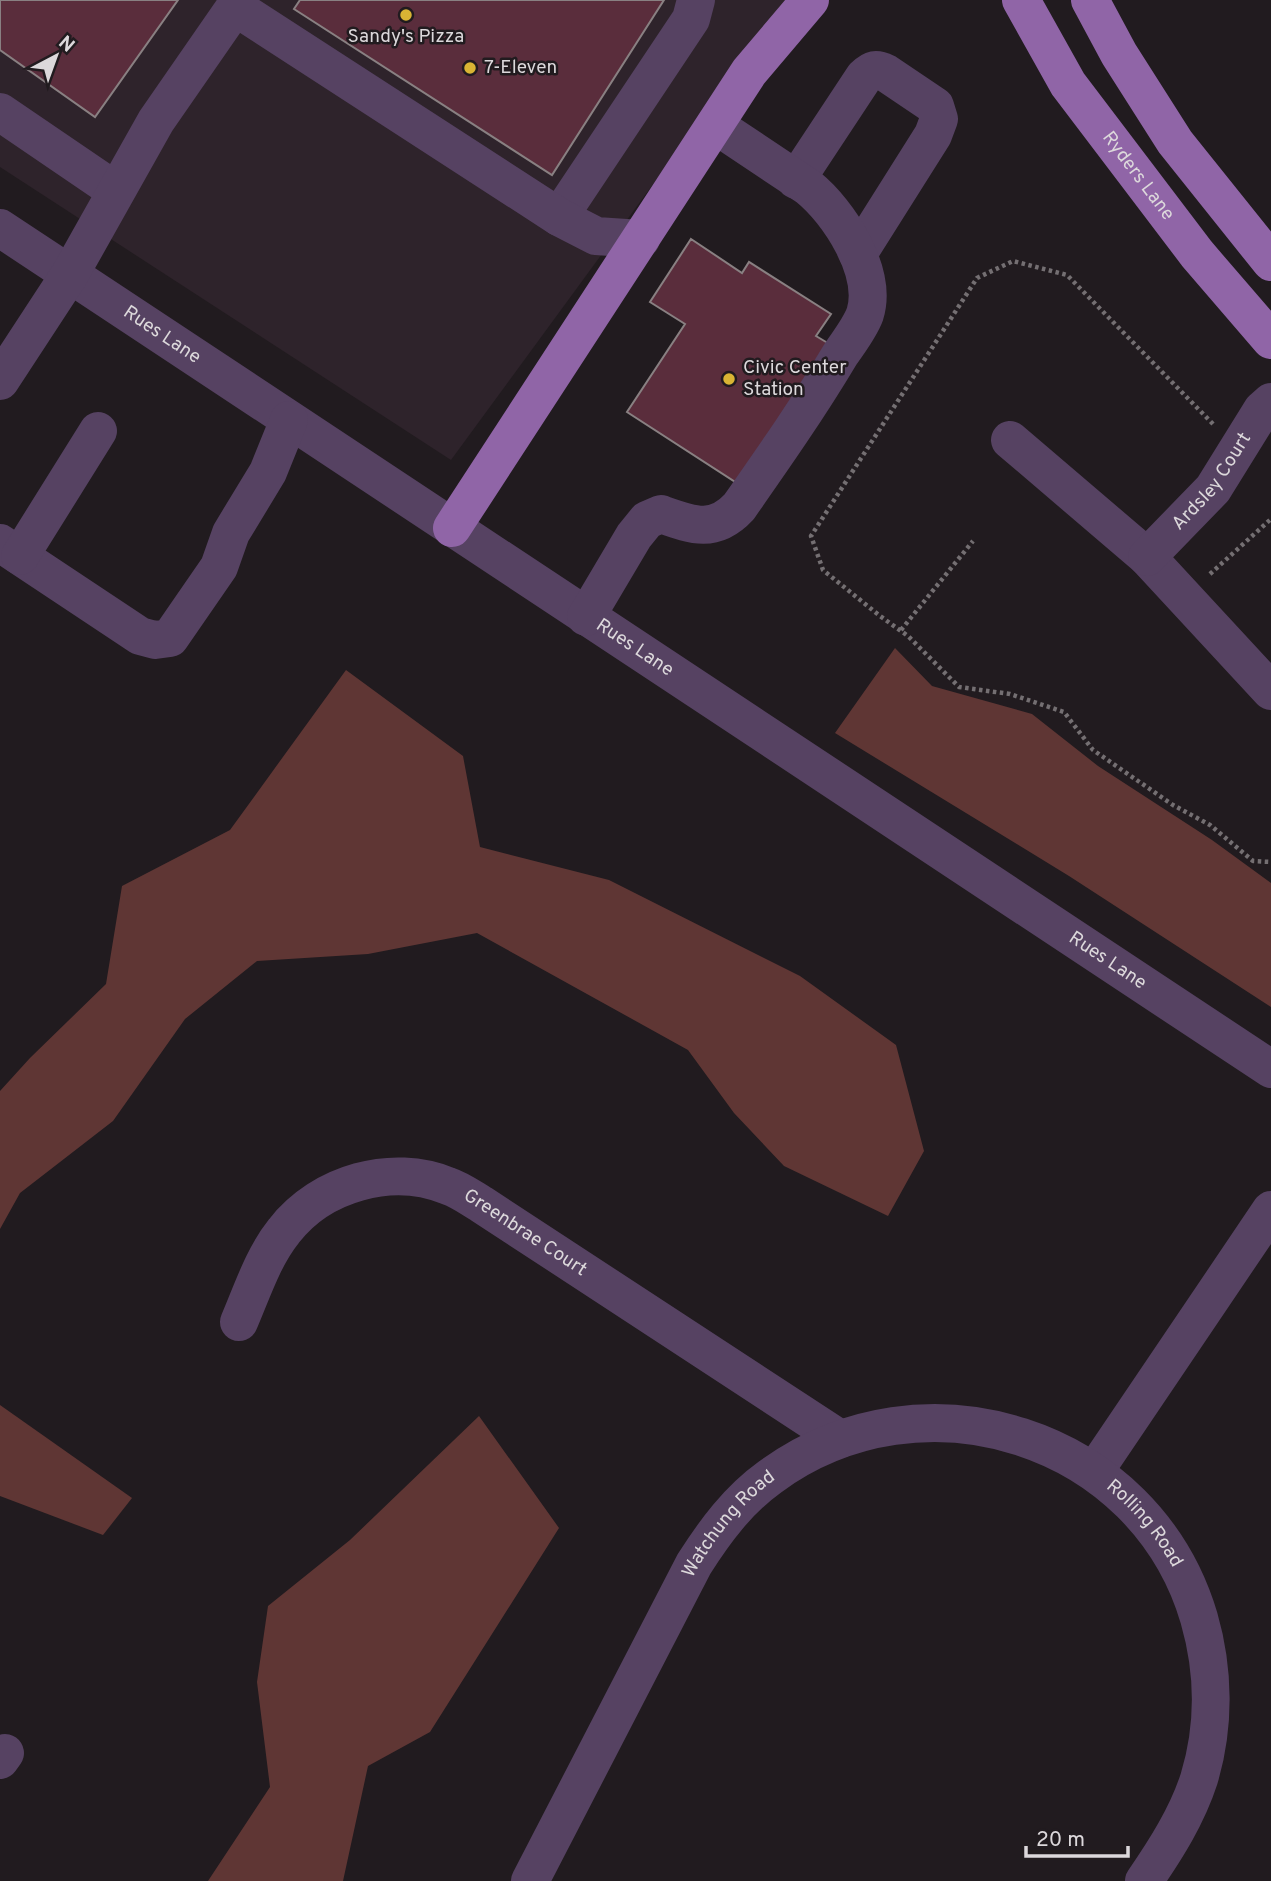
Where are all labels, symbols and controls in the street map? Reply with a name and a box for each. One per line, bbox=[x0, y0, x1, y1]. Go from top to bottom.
marker: Sandy's Pizza bbox=[398, 7, 414, 23]
north arrow bbox=[21, 21, 91, 91]
place label: Sandy's Pizza bbox=[348, 25, 464, 49]
text: N bbox=[53, 31, 79, 58]
place label: 7-Eleven bbox=[484, 56, 557, 80]
marker: 7-Eleven bbox=[462, 60, 478, 76]
street label: Ryders Lane bbox=[1096, 127, 1180, 226]
street label: Rues Lane bbox=[118, 301, 205, 369]
place label: Civic Center Station bbox=[743, 356, 847, 402]
marker: Civic Center Station bbox=[721, 371, 737, 387]
street label: Ardsley Court bbox=[1167, 428, 1257, 536]
street label: Rues Lane bbox=[591, 614, 678, 682]
street label: Rues Lane bbox=[1064, 926, 1151, 995]
street label: Greenbrae Court bbox=[459, 1184, 591, 1282]
street label: Watchung Road bbox=[677, 1465, 780, 1582]
street label: Rolling Road bbox=[1101, 1474, 1188, 1572]
scale bar bbox=[1026, 1814, 1128, 1858]
text: 20 m bbox=[1036, 1827, 1085, 1854]

